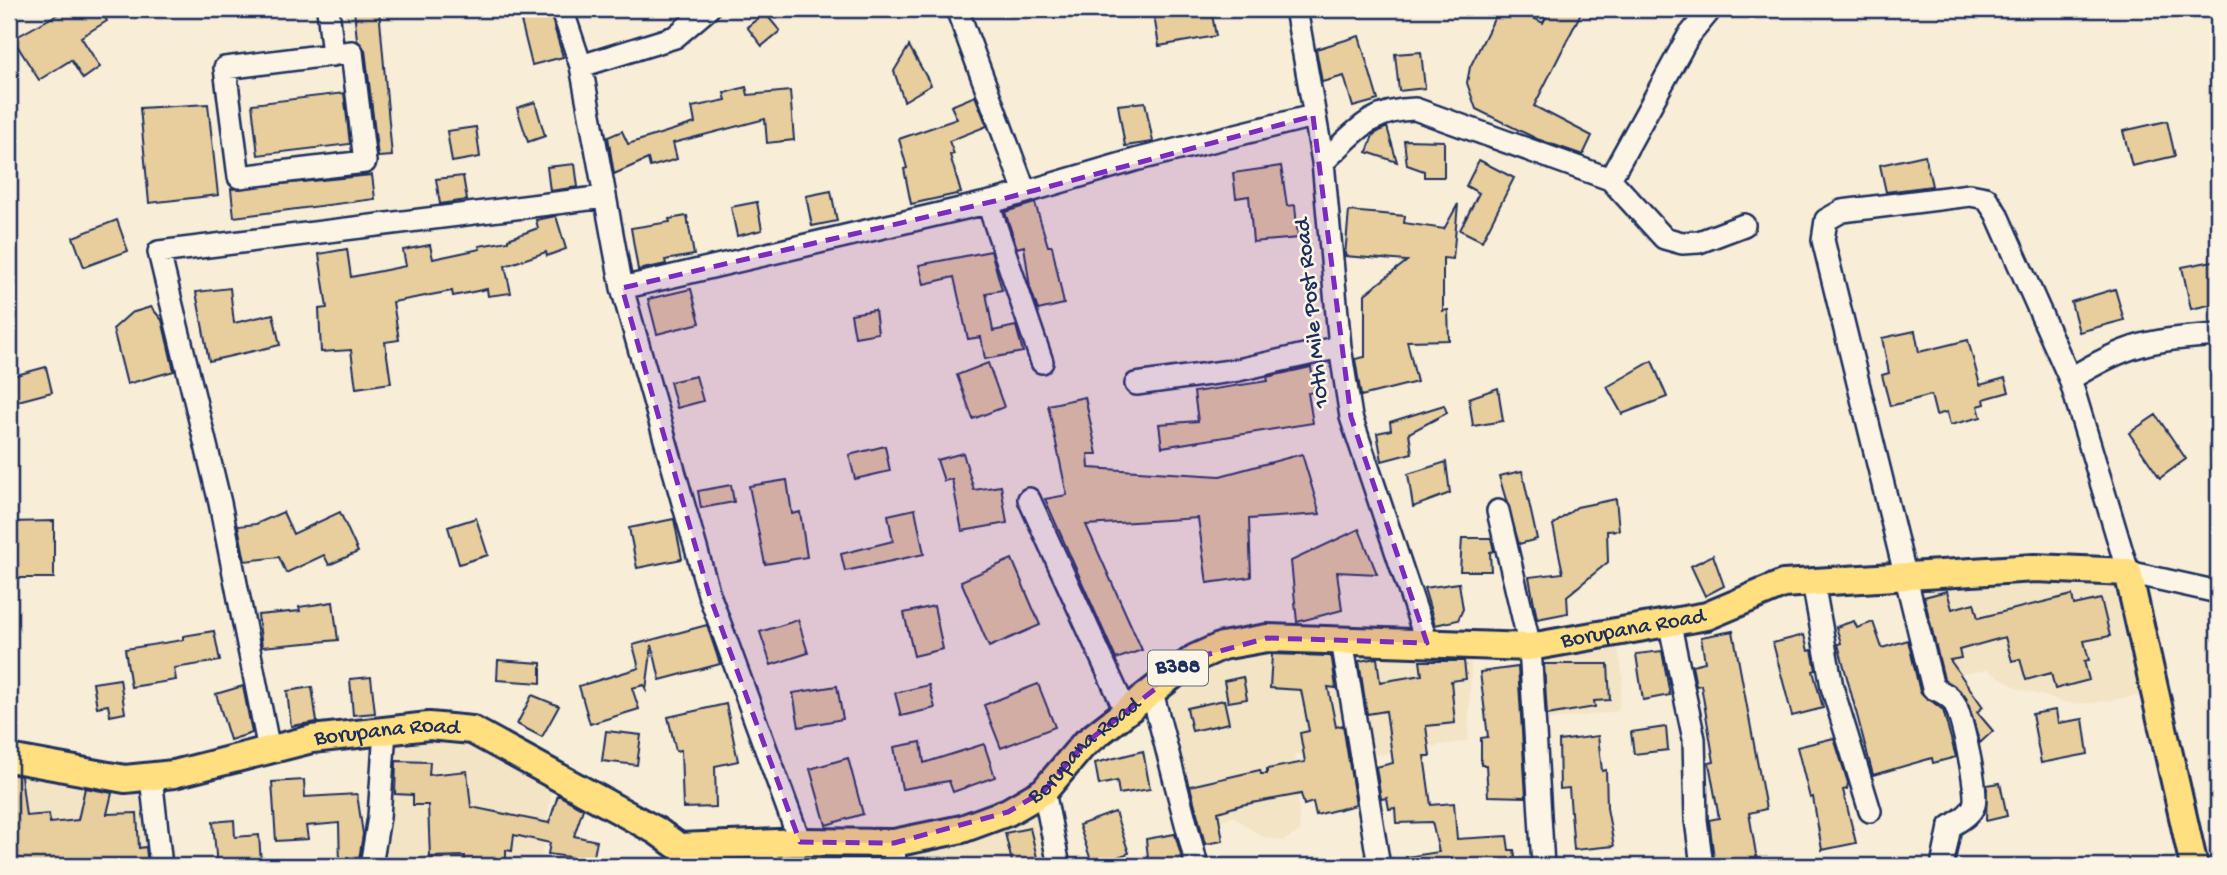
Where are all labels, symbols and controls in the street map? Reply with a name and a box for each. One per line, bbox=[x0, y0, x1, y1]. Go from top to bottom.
street label: 10th Mile Post Road bbox=[1289, 215, 1337, 410]
street label: Borupana Road bbox=[1558, 603, 1709, 655]
road number: B388 bbox=[1148, 650, 1208, 686]
street label: Borupana Road bbox=[1023, 690, 1148, 811]
street label: Borupana Road bbox=[312, 712, 463, 752]

